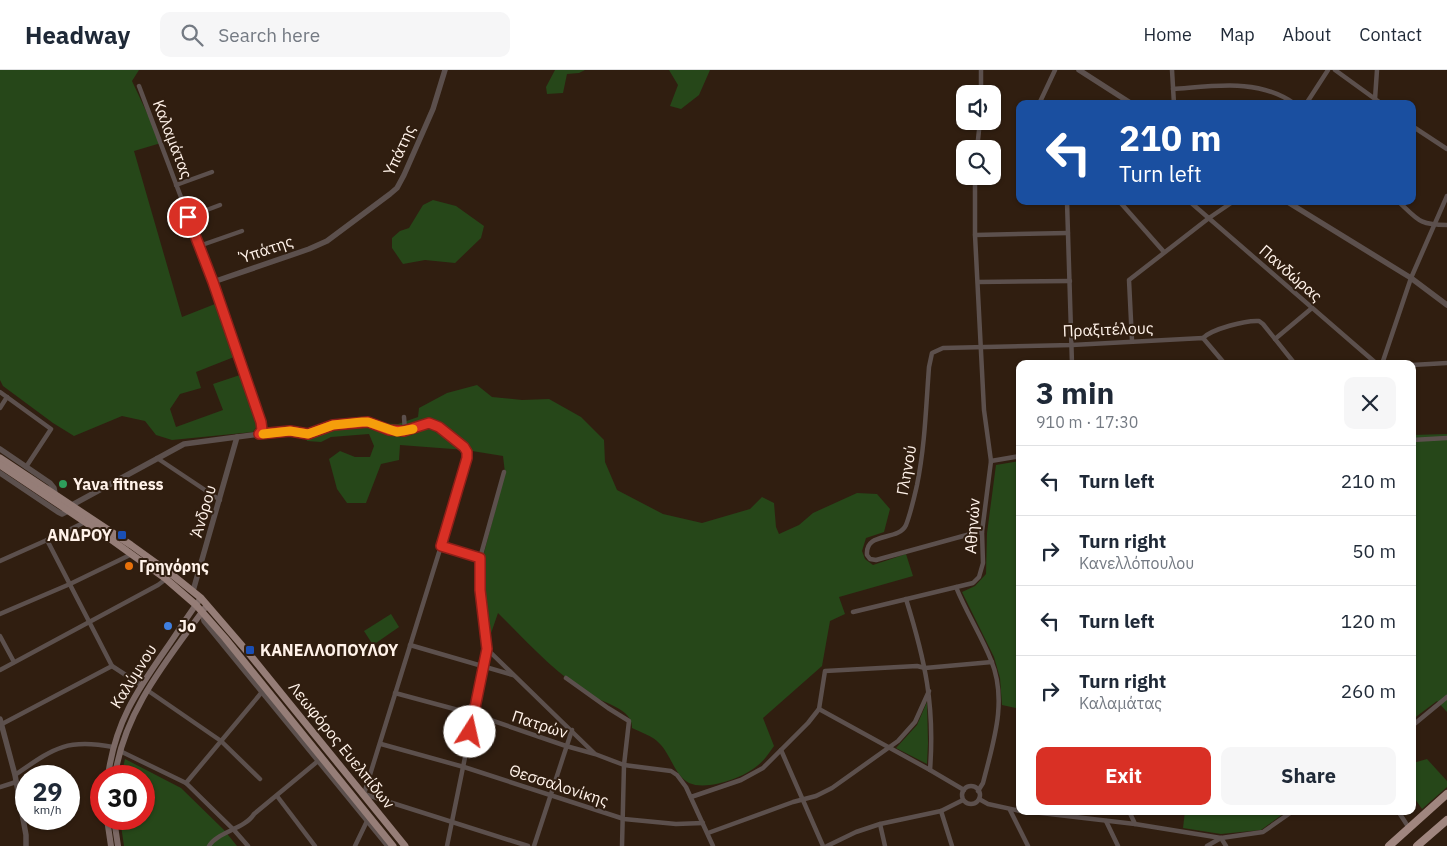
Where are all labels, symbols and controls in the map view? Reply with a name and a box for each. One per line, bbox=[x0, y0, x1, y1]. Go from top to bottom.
search box bbox=[160, 12, 510, 57]
text: Headway bbox=[25, 19, 130, 51]
icon: search bbox=[178, 21, 206, 49]
text: Search here bbox=[218, 23, 320, 47]
text: Home bbox=[1144, 23, 1192, 46]
text: Map bbox=[1220, 23, 1255, 46]
text: About bbox=[1283, 23, 1331, 46]
text: Contact bbox=[1359, 23, 1422, 46]
map controls bbox=[956, 85, 1001, 185]
button: sound bbox=[956, 85, 1001, 130]
street label: Καλαμάτας bbox=[149, 97, 197, 182]
text: 210 m bbox=[1119, 115, 1222, 161]
icon: left bbox=[1036, 120, 1101, 185]
street label: Υπάτης bbox=[378, 121, 420, 179]
button: search bbox=[956, 140, 1001, 185]
text: Turn left bbox=[1119, 159, 1202, 188]
pin bbox=[167, 196, 209, 238]
icon: arrive bbox=[174, 203, 202, 231]
street label: Ύπάτης bbox=[236, 230, 296, 268]
street label: Πανδώρας bbox=[1255, 240, 1327, 306]
street label: Πραξιτέλους bbox=[1062, 317, 1154, 341]
text: 3 min bbox=[1036, 373, 1114, 412]
button: close bbox=[1344, 377, 1396, 429]
text: 910 m · 17:30 bbox=[1036, 412, 1138, 432]
street label: Γληνού bbox=[892, 443, 920, 497]
icon: left bbox=[1036, 467, 1064, 495]
text: Turn left bbox=[1079, 469, 1155, 493]
text: 210 m bbox=[1341, 469, 1396, 493]
place label: Yava fitness bbox=[73, 474, 164, 494]
marker: Yava fitness bbox=[57, 478, 69, 490]
street label: Άνδρου bbox=[186, 482, 220, 540]
street label: Αθηνών bbox=[960, 497, 984, 555]
place label: ΑΝΔΡΟΥ bbox=[47, 525, 113, 545]
marker: ΑΝΔΡΟΥ bbox=[116, 529, 128, 541]
text: Turn right bbox=[1079, 529, 1166, 553]
icon: right bbox=[1036, 537, 1064, 565]
text: 50 m bbox=[1352, 539, 1396, 563]
text: Κανελλόπουλου bbox=[1079, 553, 1194, 573]
place label: Γρηγόρης bbox=[139, 556, 209, 576]
marker: Γρηγόρης bbox=[123, 560, 135, 572]
icon: left bbox=[1036, 607, 1064, 635]
text: Turn left bbox=[1079, 609, 1155, 633]
text: 120 m bbox=[1341, 609, 1396, 633]
place label: Jo bbox=[178, 616, 196, 636]
marker: Jo bbox=[162, 620, 174, 632]
street label: Καλύμνου bbox=[105, 640, 161, 712]
place label: ΚΑΝΕΛΛΟΠΟΥΛΟΥ bbox=[260, 640, 399, 660]
marker: ΚΑΝΕΛΛΟΠΟΥΛΟΥ bbox=[244, 644, 256, 656]
text: Turn right bbox=[1079, 669, 1166, 693]
street label: Λεωφόρος Ευελπίδων bbox=[285, 677, 399, 813]
icon: right bbox=[1036, 677, 1064, 705]
text: 260 m bbox=[1341, 679, 1396, 703]
text: Καλαμάτας bbox=[1079, 693, 1162, 713]
position arrow bbox=[443, 705, 495, 757]
street label: Πατρών bbox=[510, 706, 570, 742]
button: Exit bbox=[1036, 747, 1211, 805]
button: Share bbox=[1221, 747, 1396, 805]
street label: Θεσσαλονίκης bbox=[507, 759, 612, 811]
speed limit sign: 30 bbox=[90, 765, 155, 830]
text: 29 bbox=[32, 775, 63, 808]
text: km/h bbox=[33, 802, 62, 817]

